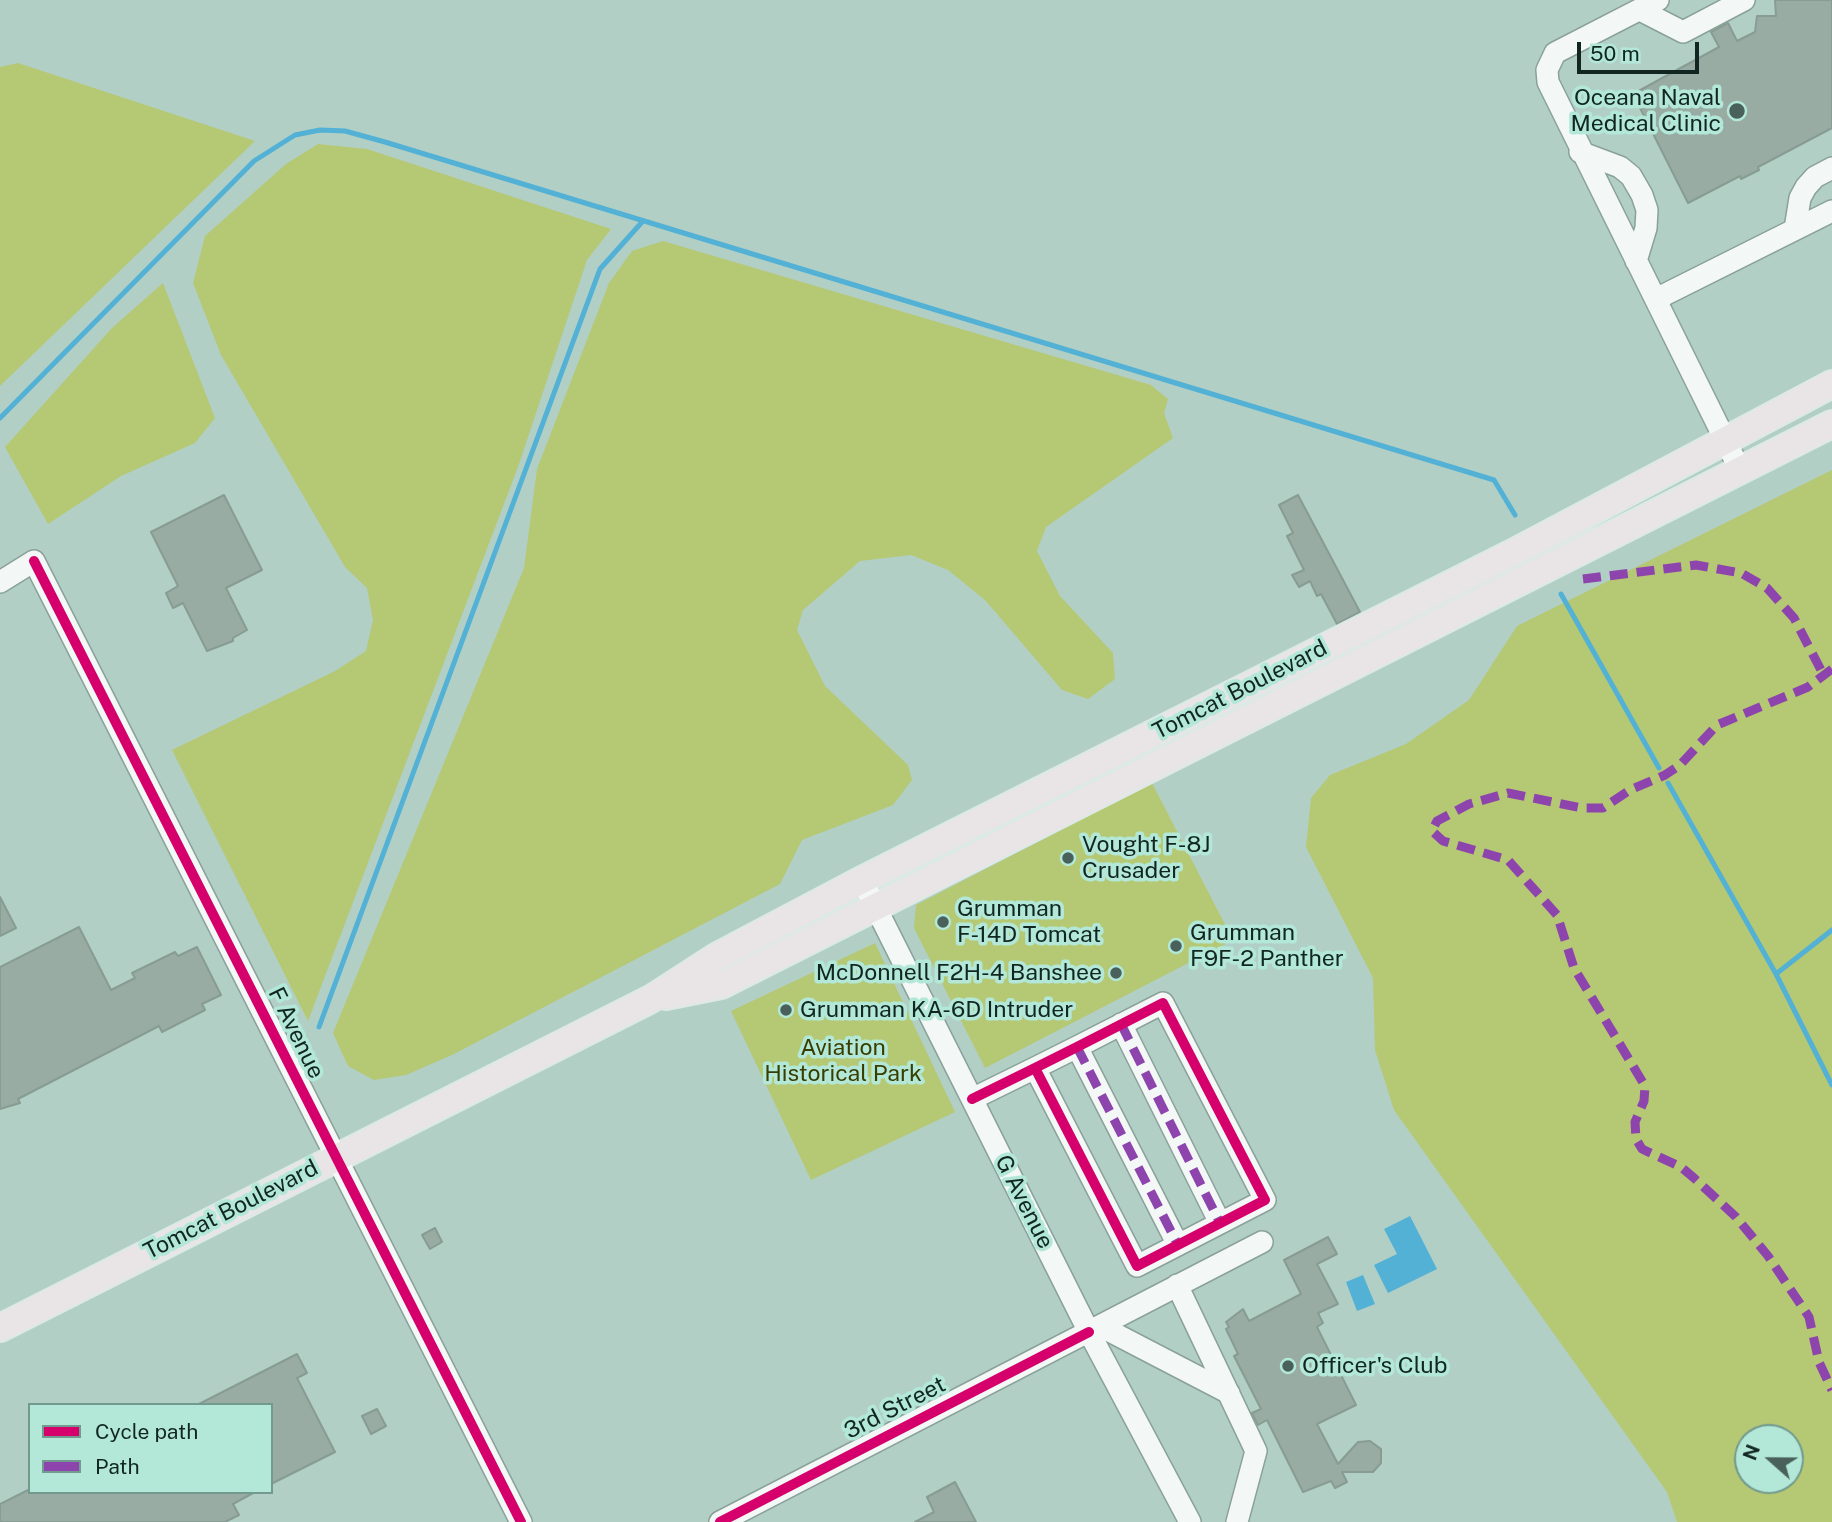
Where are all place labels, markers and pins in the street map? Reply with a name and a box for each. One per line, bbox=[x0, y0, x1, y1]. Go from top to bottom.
place label: Oceana Naval Medical Clinic bbox=[1571, 84, 1721, 138]
marker: Oceana Naval Medical Clinic bbox=[1727, 101, 1747, 121]
place label: Vought F-8J Crusader bbox=[1082, 831, 1210, 885]
marker: Vought F-8J Crusader bbox=[1060, 850, 1076, 866]
place label: Grumman F-14D Tomcat bbox=[957, 895, 1101, 949]
marker: Grumman F-14D Tomcat bbox=[935, 914, 951, 930]
place label: Grumman F9F-2 Panther bbox=[1190, 919, 1344, 973]
marker: Grumman F9F-2 Panther bbox=[1168, 938, 1184, 954]
place label: McDonnell F2H-4 Banshee bbox=[816, 959, 1102, 987]
marker: McDonnell F2H-4 Banshee bbox=[1108, 965, 1124, 981]
place label: Grumman KA-6D Intruder bbox=[800, 996, 1073, 1024]
marker: Grumman KA-6D Intruder bbox=[778, 1002, 794, 1018]
place label: Officer's Club bbox=[1302, 1352, 1447, 1380]
marker: Officer's Club bbox=[1280, 1358, 1296, 1374]

